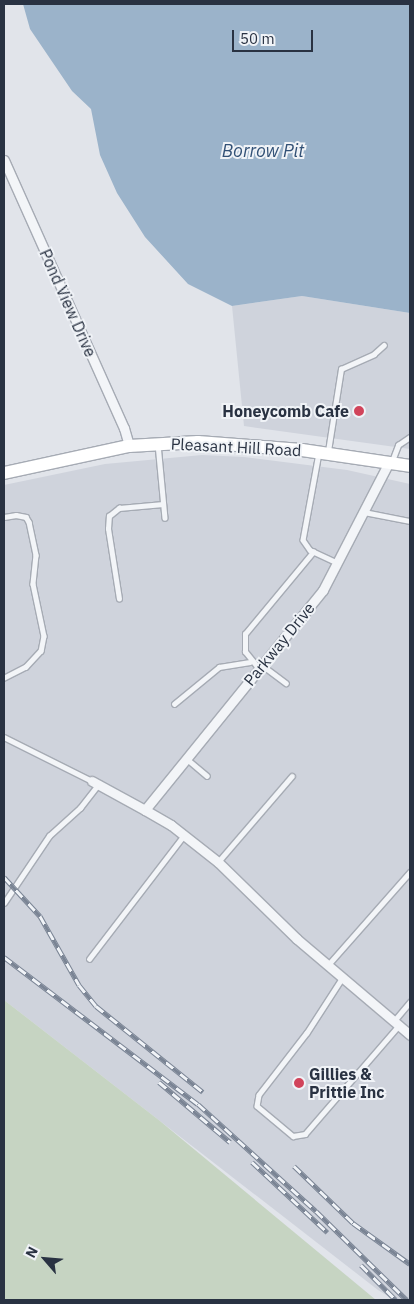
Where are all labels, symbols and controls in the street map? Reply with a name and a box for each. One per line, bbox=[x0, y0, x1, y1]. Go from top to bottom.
scale bar bbox=[234, 20, 315, 52]
text: 50 m bbox=[240, 29, 275, 48]
water label: Borrow Pit bbox=[222, 140, 304, 162]
street label: Pond View Drive bbox=[36, 246, 100, 360]
place label: Honeycomb Cafe bbox=[222, 401, 349, 421]
marker: Honeycomb Cafe bbox=[353, 405, 365, 417]
street label: Pleasant Hill Road bbox=[170, 434, 302, 460]
street label: Parkway Drive bbox=[239, 598, 319, 690]
place label: Gillies & Prittie Inc bbox=[309, 1064, 385, 1102]
marker: Gillies & Prittie Inc bbox=[293, 1077, 305, 1089]
north arrow bbox=[20, 1234, 70, 1284]
text: N bbox=[21, 1244, 42, 1261]

